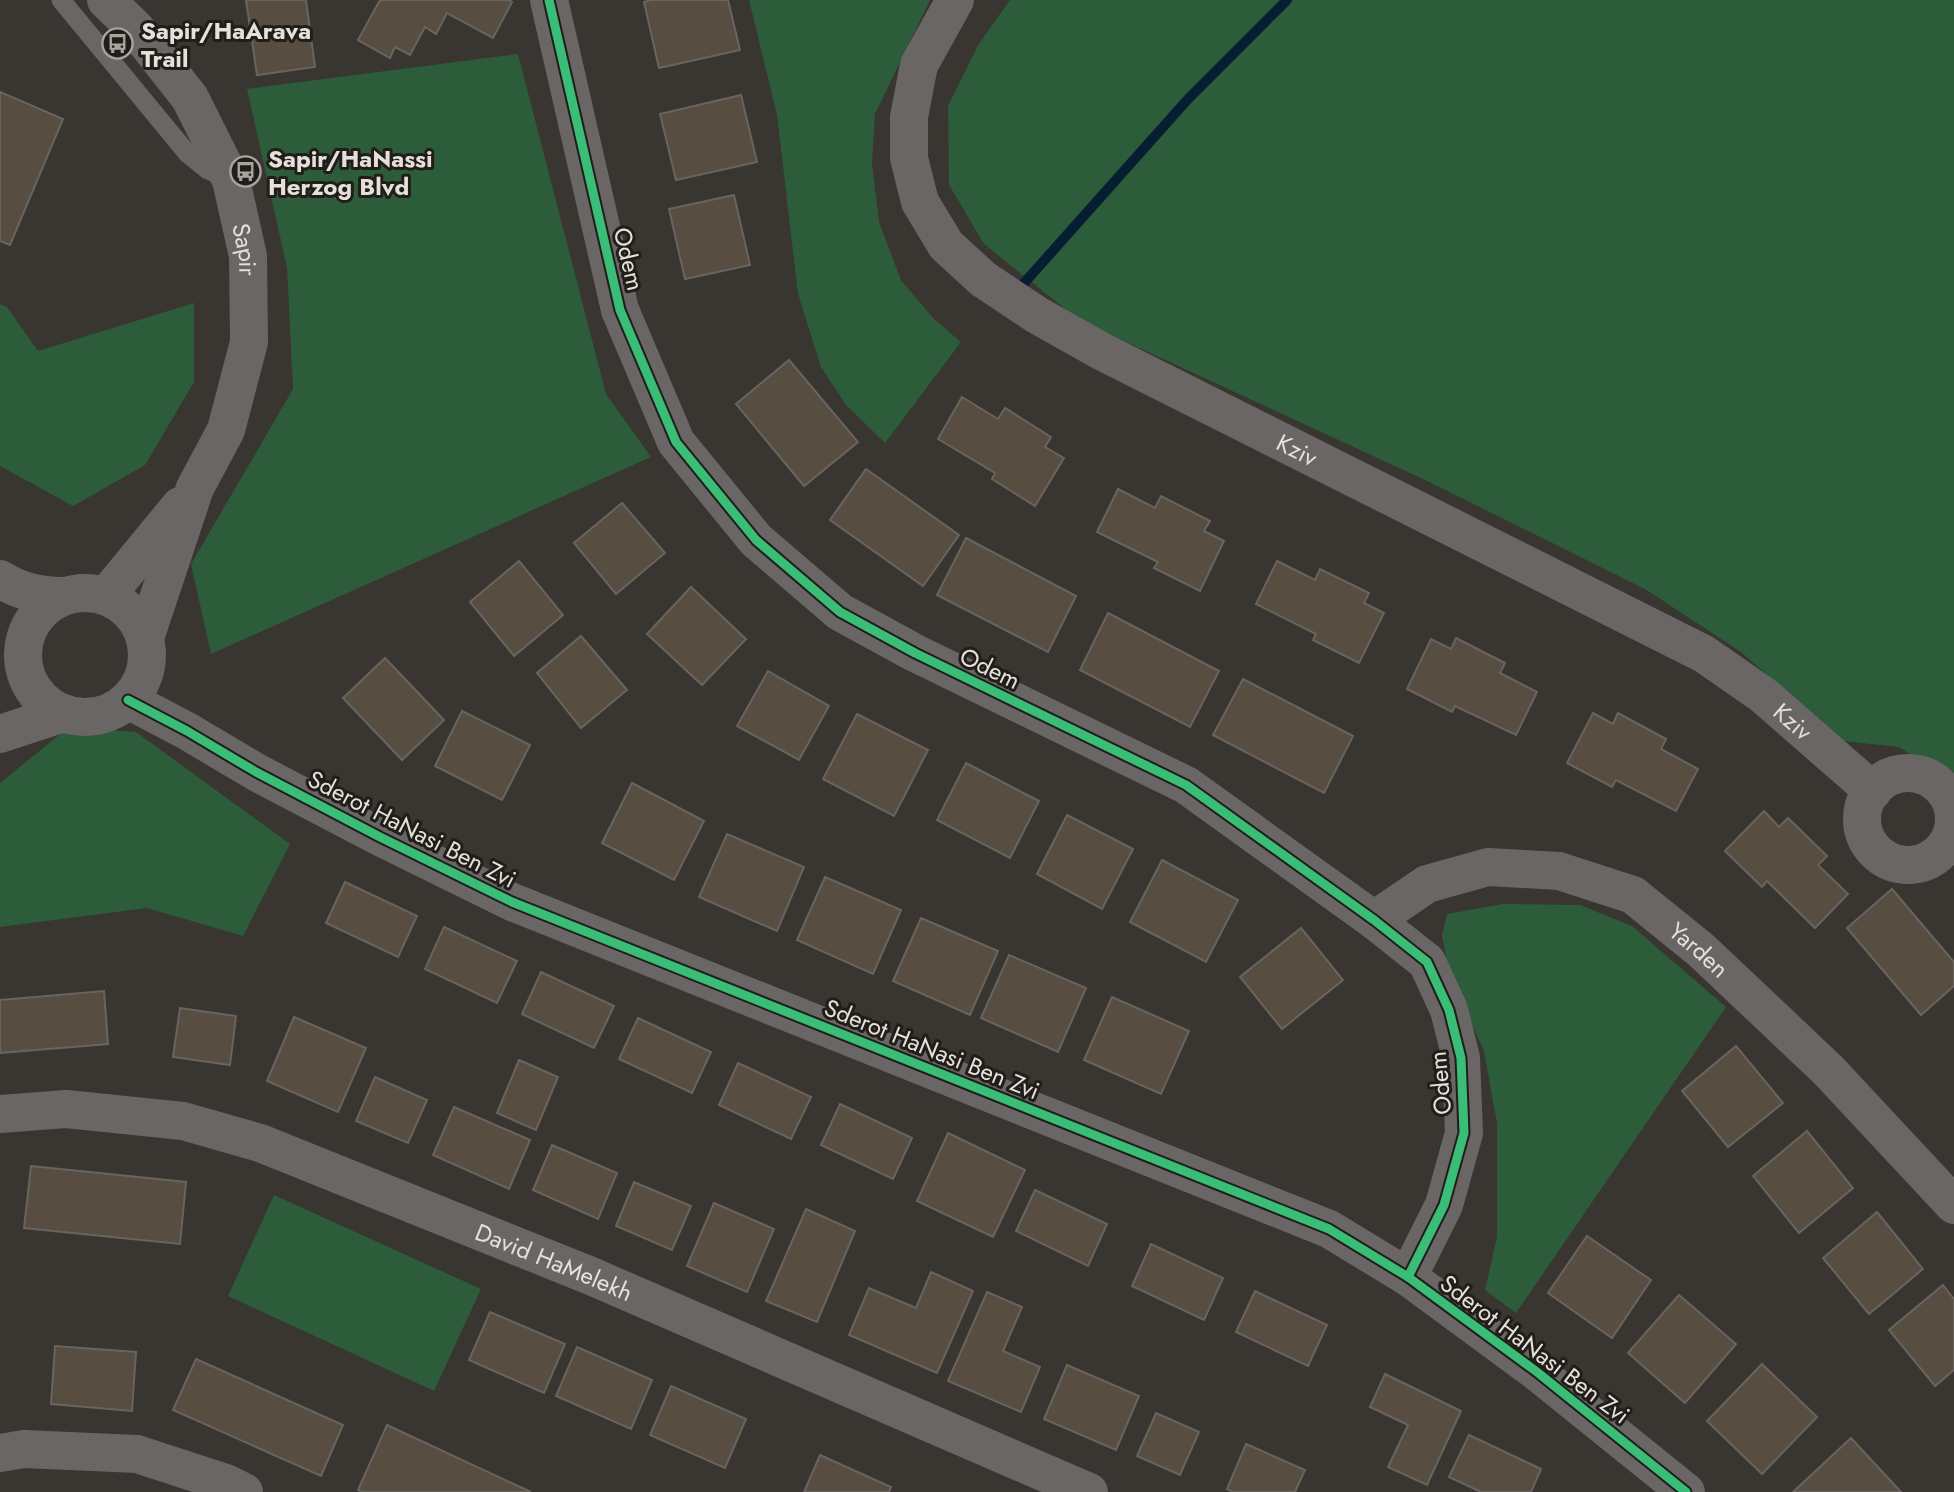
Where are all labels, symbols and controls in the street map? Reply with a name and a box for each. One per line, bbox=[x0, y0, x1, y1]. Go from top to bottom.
place label: Sapir/HaArava Trail bbox=[141, 13, 311, 76]
bus stop icon: Sapir/HaArava Trail bbox=[101, 27, 135, 61]
place label: Sapir/HaNassi Herzog Blvd bbox=[268, 141, 433, 204]
bus stop icon: Sapir/HaNassi Herzog Blvd bbox=[228, 155, 262, 189]
street label: Sapir bbox=[224, 220, 266, 277]
street label: Odem bbox=[605, 224, 653, 294]
street label: Kziv bbox=[1271, 425, 1324, 475]
street label: Odem bbox=[954, 638, 1026, 698]
street label: Kziv bbox=[1766, 694, 1821, 748]
street label: Sderot HaNasi Ben Zvi bbox=[302, 761, 522, 897]
street label: Yarden bbox=[1662, 913, 1737, 985]
street label: Sderot HaNasi Ben Zvi bbox=[819, 990, 1045, 1108]
street label: Odem bbox=[1420, 1050, 1460, 1116]
street label: David HaMelekh bbox=[470, 1214, 638, 1310]
street label: Sderot HaNasi Ben Zvi bbox=[1433, 1266, 1637, 1432]

